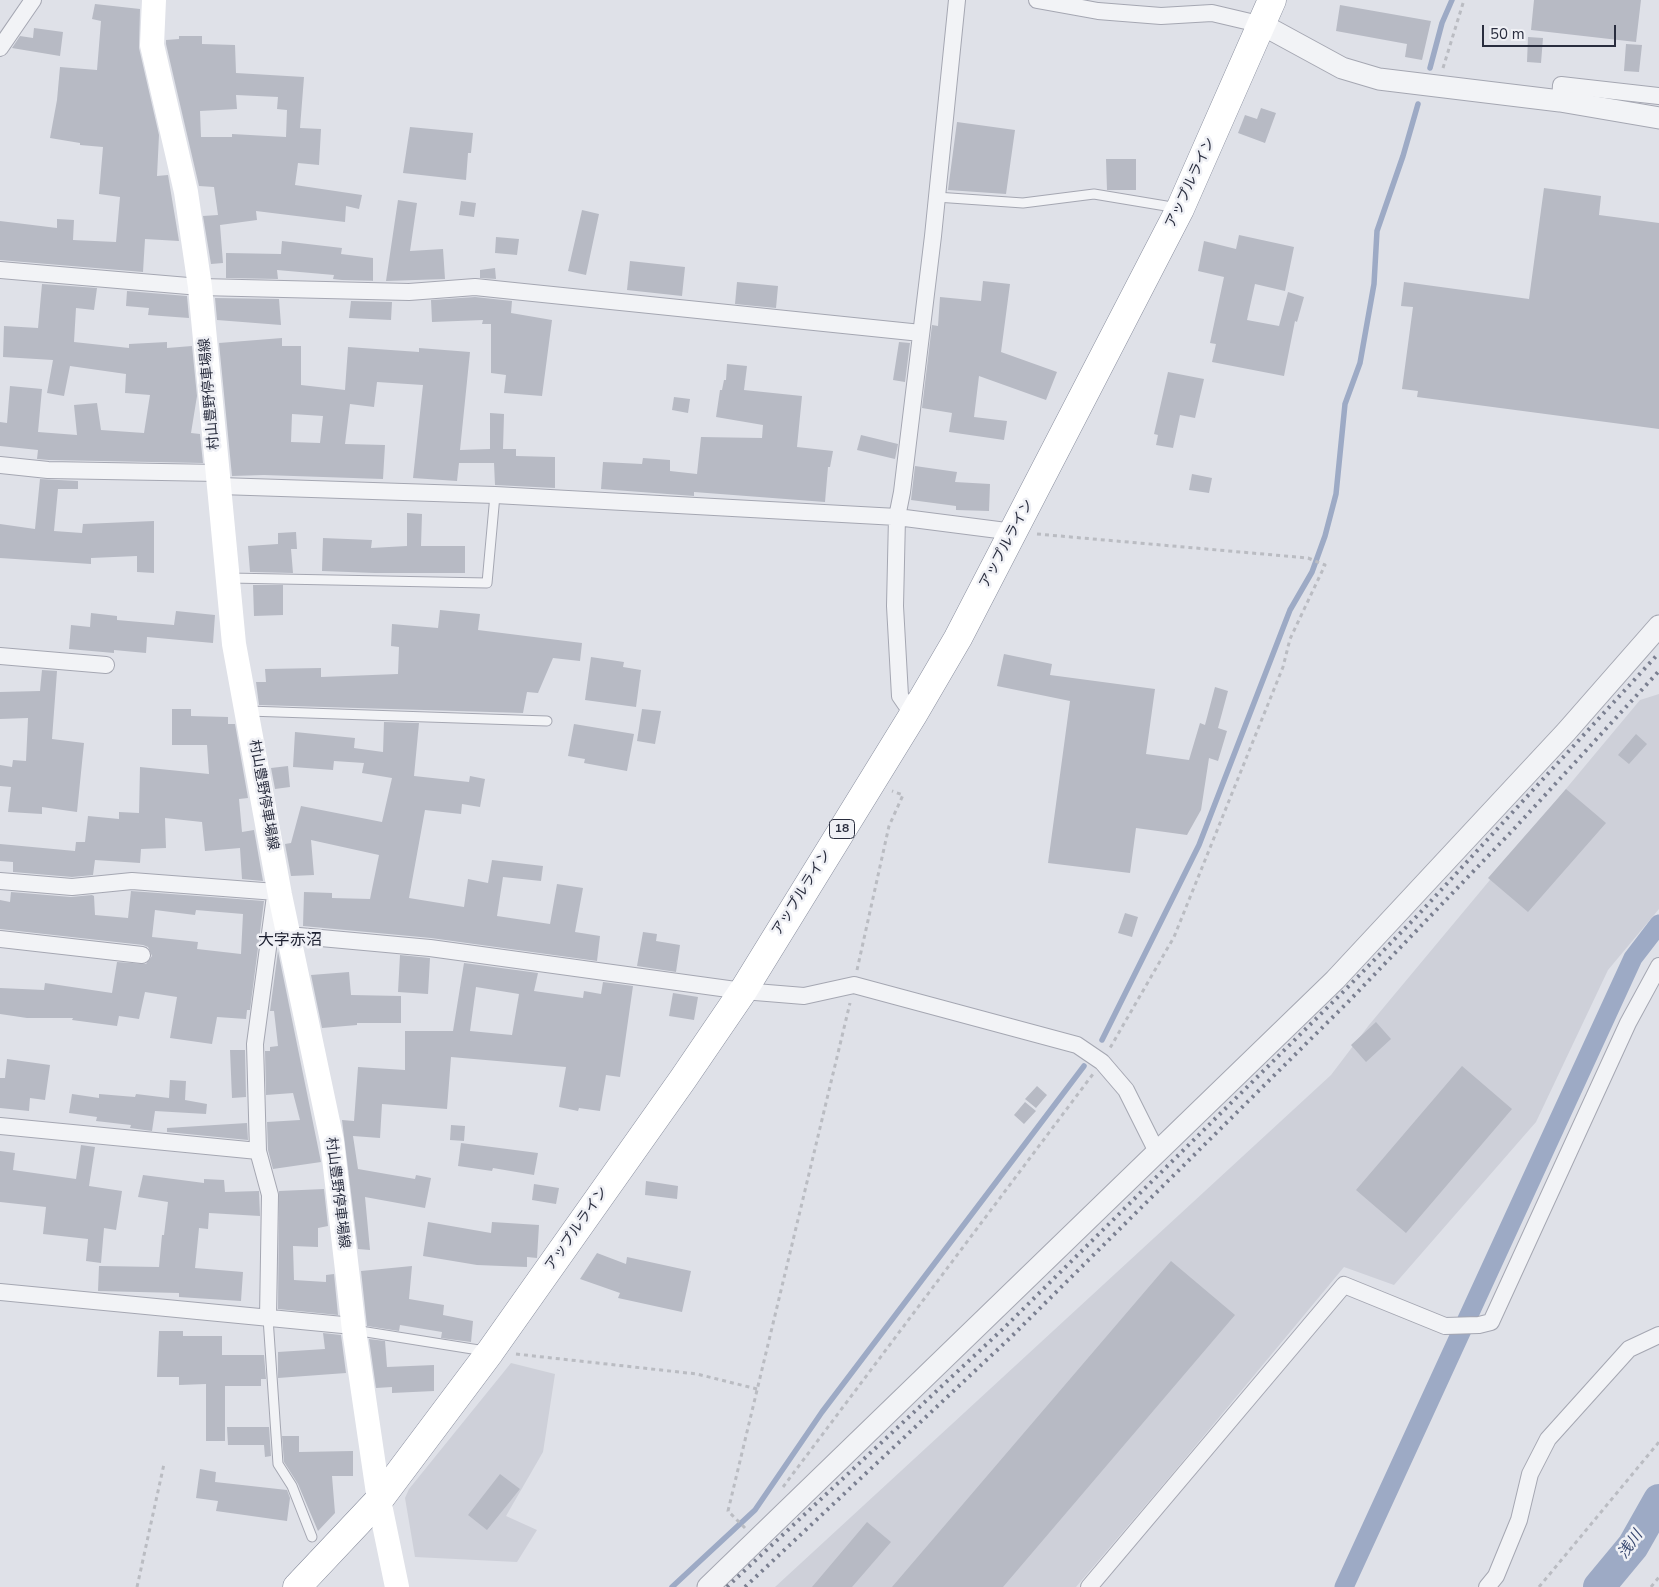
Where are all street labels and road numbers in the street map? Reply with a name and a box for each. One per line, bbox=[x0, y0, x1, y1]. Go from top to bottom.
street label: アップルライン bbox=[1163, 135, 1219, 231]
street label: 村山豊野停車場線 bbox=[197, 337, 223, 451]
street label: アップルライン bbox=[977, 497, 1037, 591]
street label: 村山豊野停車場線 bbox=[245, 738, 281, 852]
road number: 18 bbox=[830, 820, 854, 839]
street label: アップルライン bbox=[769, 847, 835, 939]
street label: 村山豊野停車場線 bbox=[322, 1136, 352, 1250]
street label: アップルライン bbox=[542, 1184, 612, 1274]

